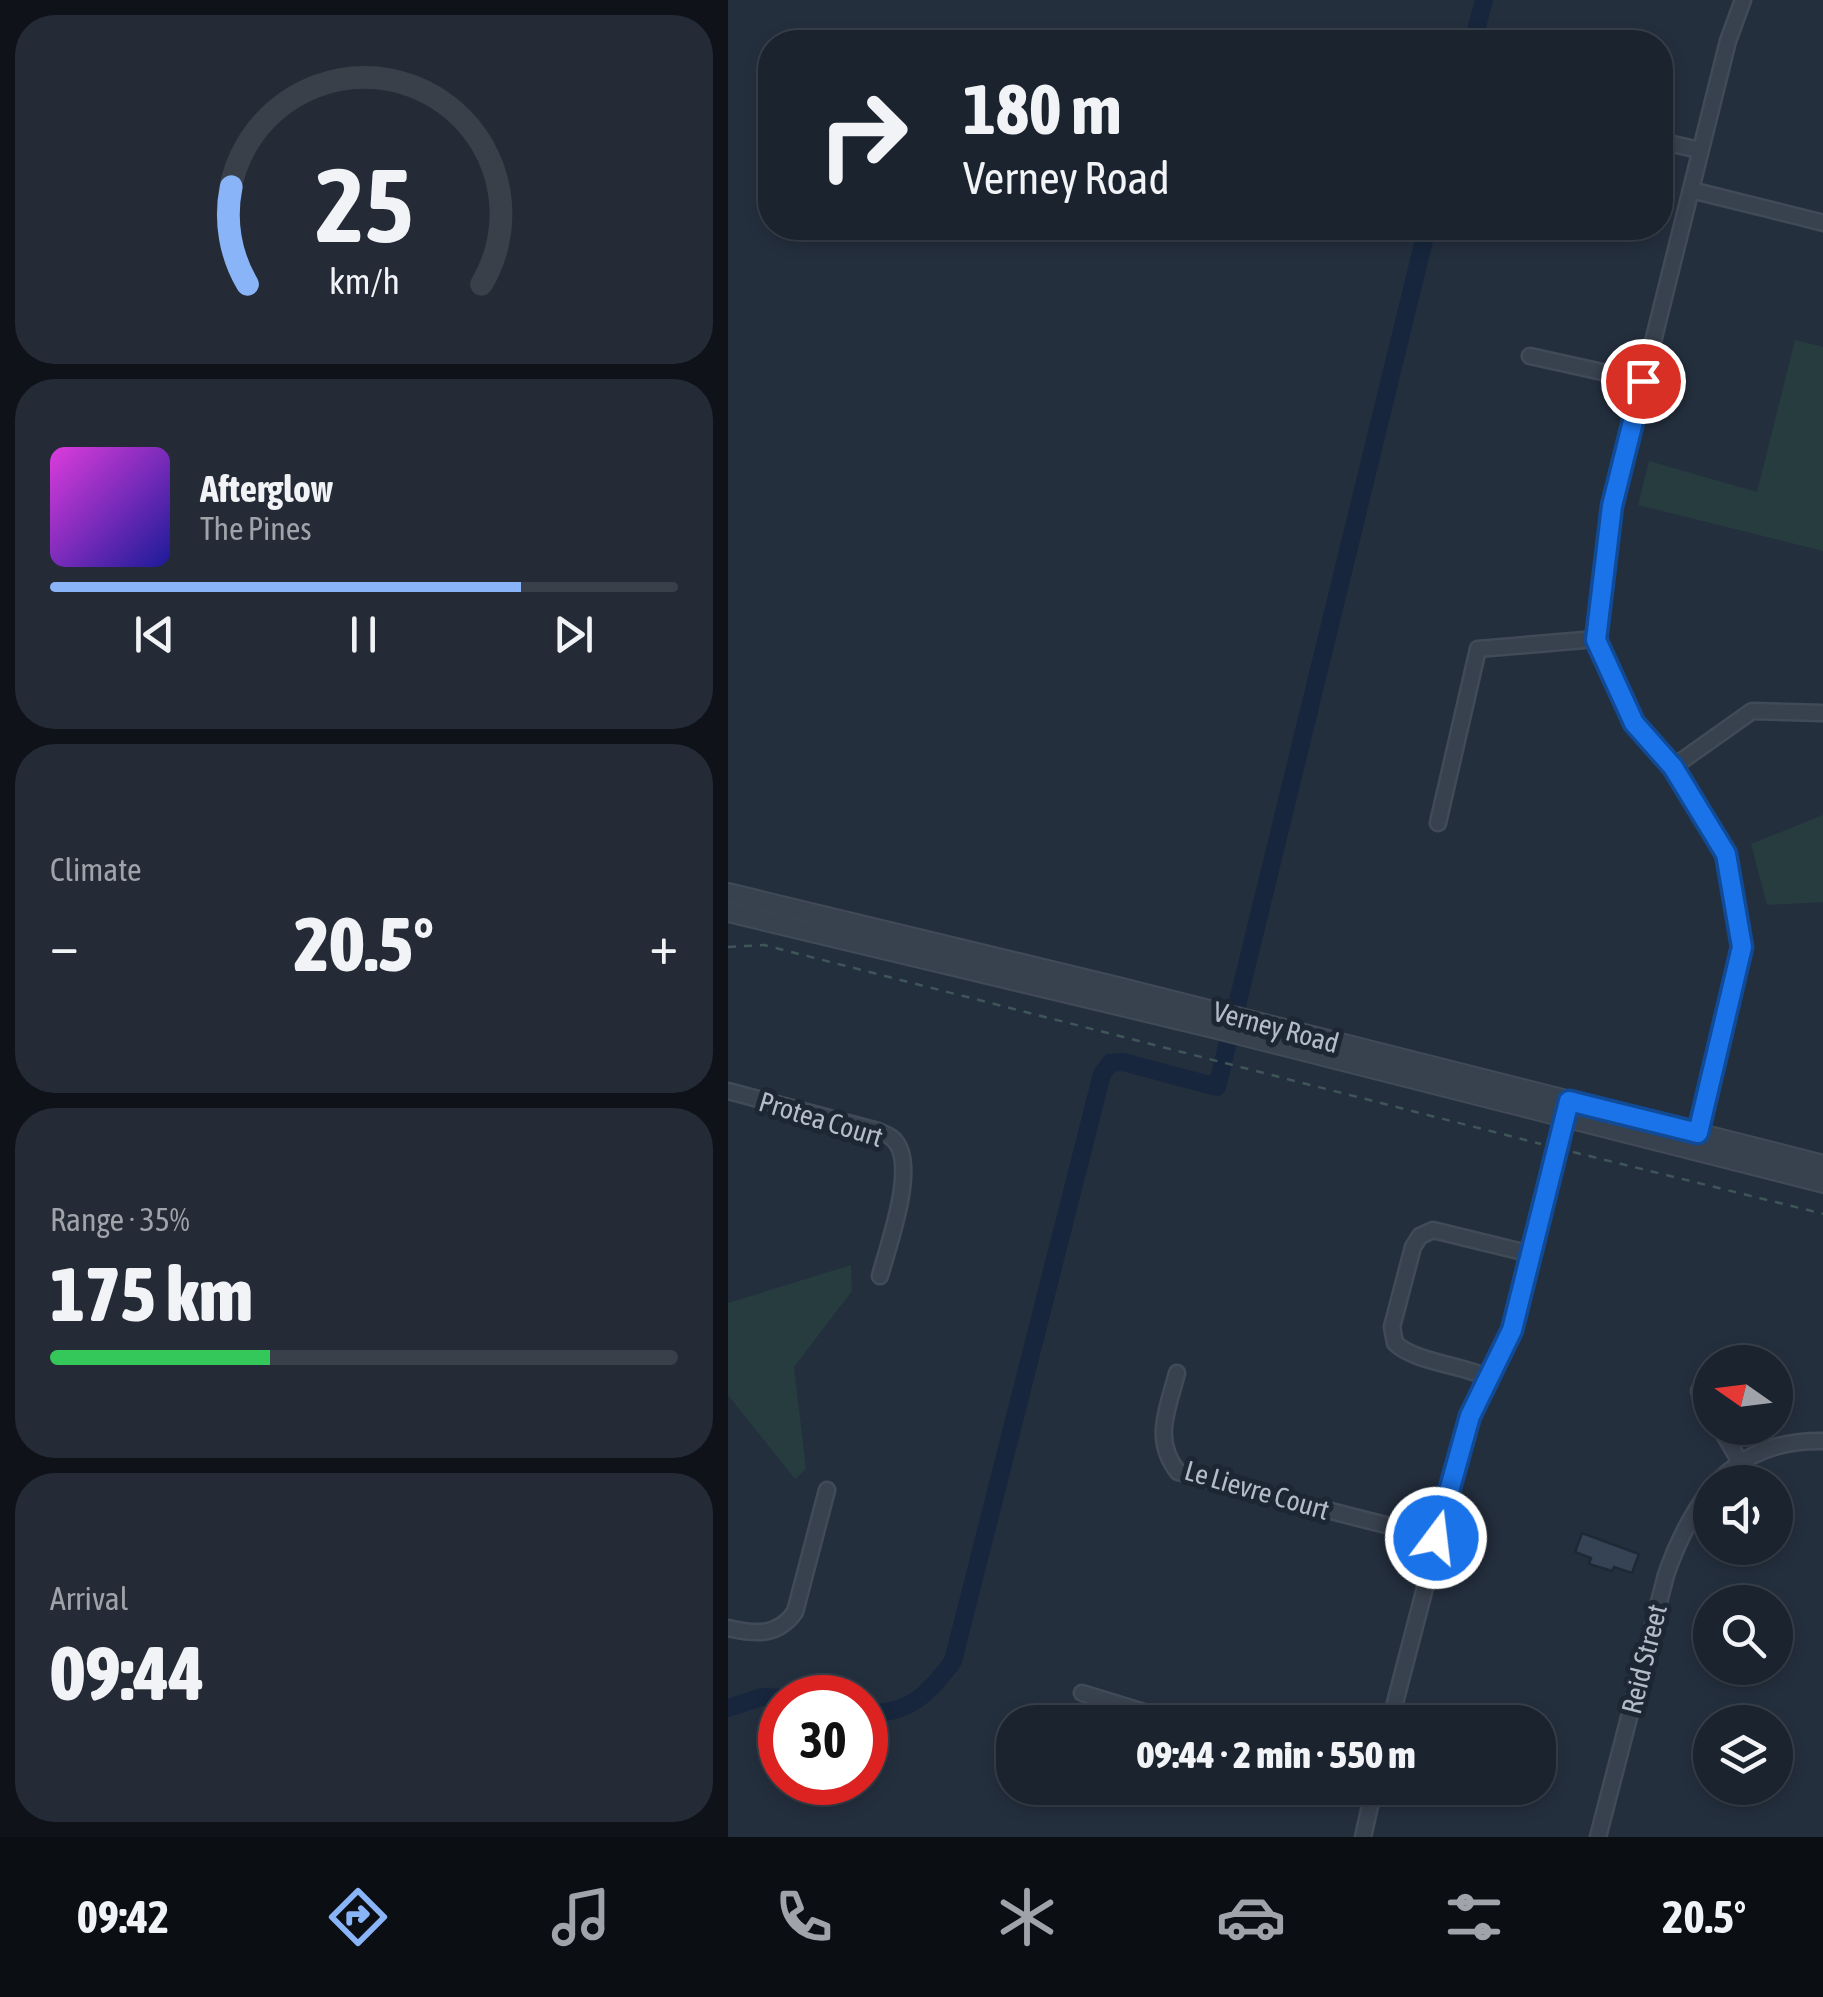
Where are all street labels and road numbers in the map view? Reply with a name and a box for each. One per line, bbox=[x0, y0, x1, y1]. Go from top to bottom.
street label: Verney Road bbox=[1210, 995, 1342, 1059]
street label: Protea Court bbox=[755, 1085, 887, 1153]
street label: Le Lievre Court bbox=[1181, 1454, 1333, 1526]
street label: Reid Street bbox=[1615, 1601, 1673, 1717]

